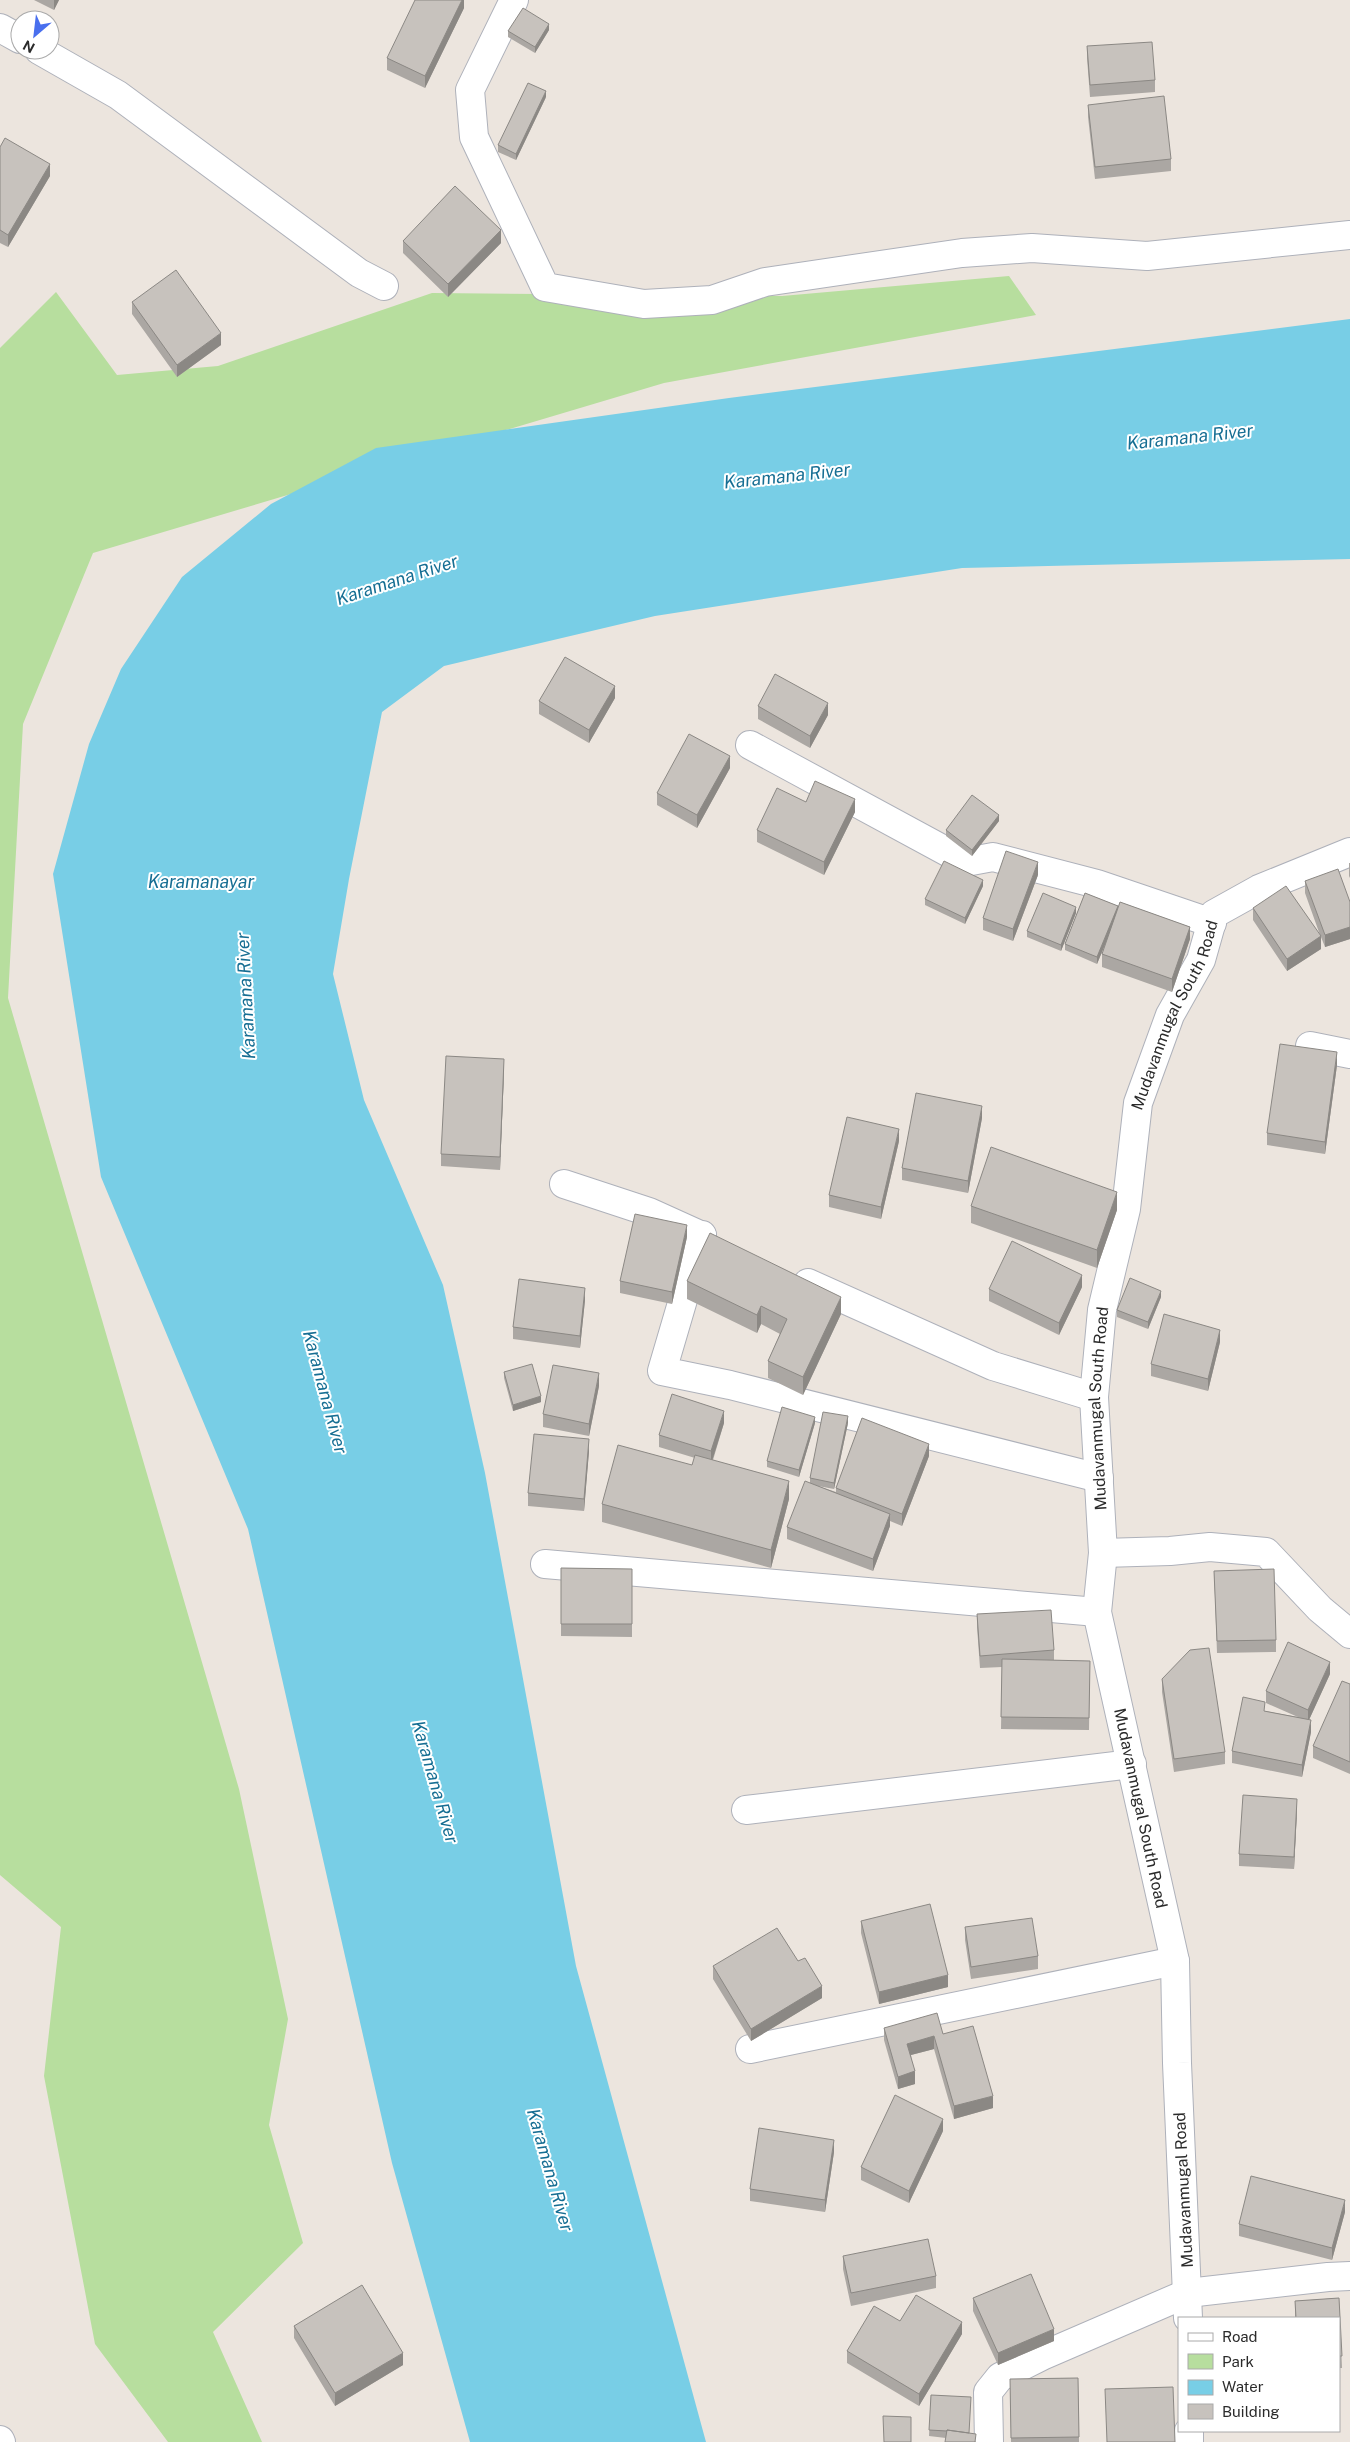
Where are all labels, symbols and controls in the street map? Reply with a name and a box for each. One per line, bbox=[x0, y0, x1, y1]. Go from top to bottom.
north arrow bbox=[10, 10, 60, 60]
text: N bbox=[20, 37, 37, 56]
water label: Karamana River bbox=[1126, 419, 1254, 454]
water label: Karamana River bbox=[723, 458, 851, 493]
water label: Karamana River bbox=[333, 550, 461, 609]
water label: Karamanayar bbox=[148, 871, 254, 892]
street label: Mudavanmugal South Road bbox=[1127, 918, 1222, 1113]
water label: Karamana River bbox=[232, 932, 259, 1060]
street label: Mudavanmugal South Road bbox=[1085, 1306, 1112, 1511]
water label: Karamana River bbox=[299, 1328, 352, 1456]
street label: Mudavanmugal South Road bbox=[1110, 1706, 1171, 1910]
water label: Karamana River bbox=[408, 1718, 463, 1846]
water label: Karamana River bbox=[523, 2106, 578, 2234]
street label: Mudavanmugal Road bbox=[1170, 2112, 1197, 2268]
legend bbox=[1178, 2317, 1340, 2432]
text: Road bbox=[1222, 2328, 1258, 2345]
text: Park bbox=[1222, 2353, 1254, 2370]
text: Water bbox=[1222, 2378, 1264, 2395]
text: Building bbox=[1222, 2403, 1280, 2420]

